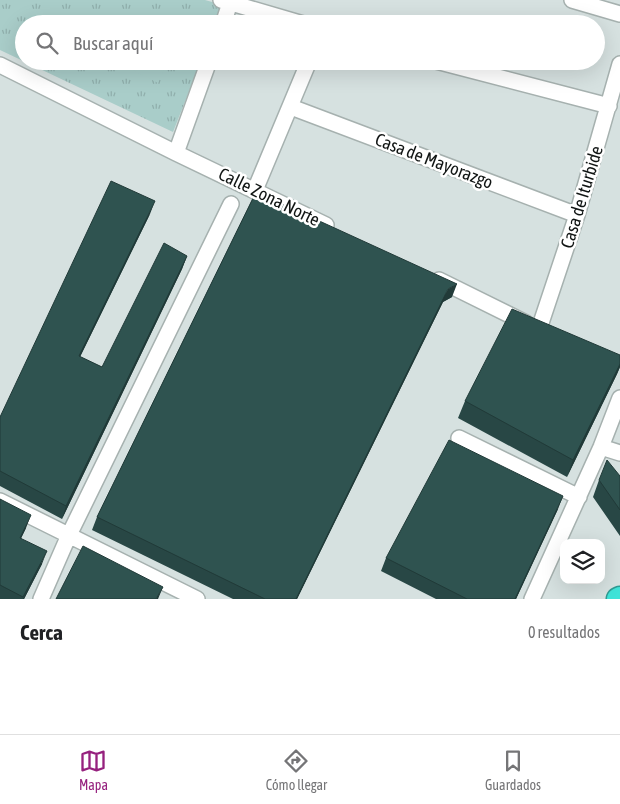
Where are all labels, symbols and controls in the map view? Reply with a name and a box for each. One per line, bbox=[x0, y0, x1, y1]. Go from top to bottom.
search box bbox=[15, 15, 605, 70]
icon: search bbox=[33, 29, 61, 57]
text: Buscar aquí bbox=[73, 32, 153, 54]
street label: Casa de Mayorazgo bbox=[372, 128, 496, 193]
street label: Casa de Iturbide bbox=[556, 143, 607, 251]
street label: Calle Zona Norte bbox=[215, 163, 323, 230]
map controls bbox=[560, 539, 605, 584]
button: layers bbox=[560, 539, 605, 584]
text: Cerca bbox=[20, 620, 63, 644]
text: 0 resultados bbox=[528, 623, 600, 641]
tab: Mapa bbox=[79, 747, 108, 793]
tab: Cómo llegar bbox=[266, 747, 327, 793]
tab: Guardados bbox=[485, 747, 541, 793]

